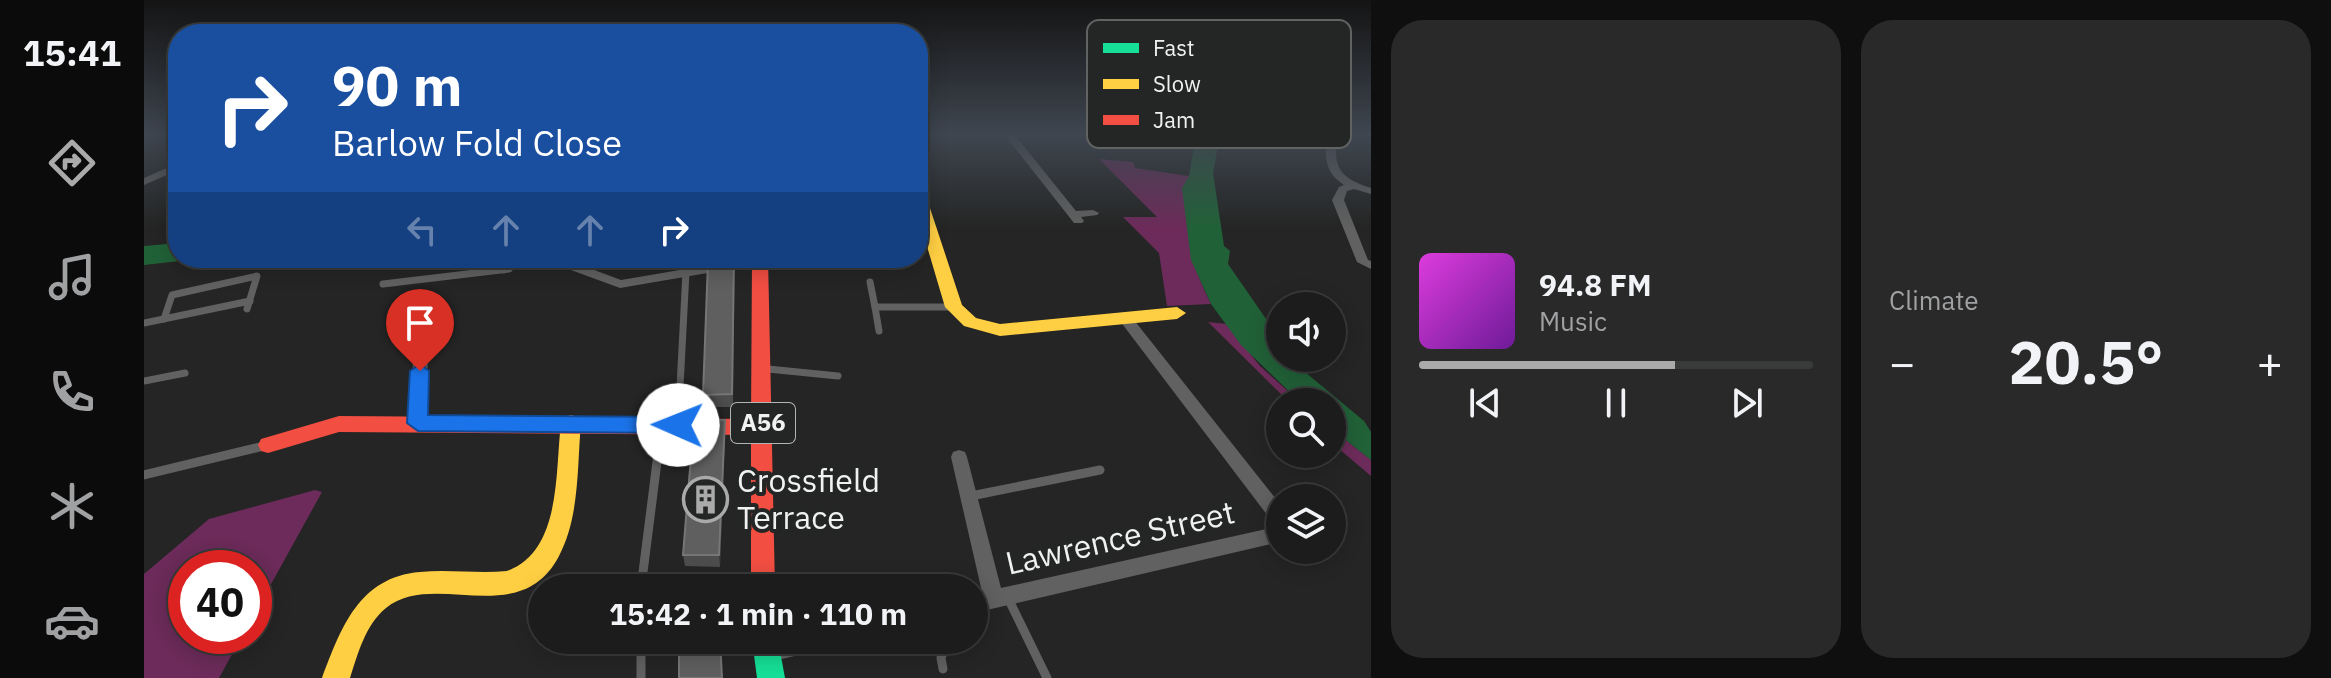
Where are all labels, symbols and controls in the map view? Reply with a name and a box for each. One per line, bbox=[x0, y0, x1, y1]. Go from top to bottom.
legend bbox=[1087, 20, 1351, 148]
text: 15:41 bbox=[23, 29, 121, 76]
text: Fast bbox=[1153, 33, 1194, 62]
text: 90 m bbox=[332, 49, 462, 121]
icon: right bbox=[200, 56, 304, 160]
text: Slow bbox=[1153, 69, 1201, 98]
text: Jam bbox=[1153, 105, 1195, 134]
text: Barlow Fold Close bbox=[332, 119, 622, 166]
icon: directions bbox=[44, 135, 100, 191]
icon: left bbox=[400, 208, 444, 252]
icon: ahead bbox=[484, 208, 528, 252]
icon: ahead bbox=[568, 208, 612, 252]
icon: right bbox=[652, 208, 696, 252]
icon: music bbox=[44, 249, 100, 305]
text: 94.8 FM bbox=[1539, 265, 1652, 304]
text: Climate bbox=[1889, 283, 1979, 317]
pin bbox=[386, 289, 454, 371]
map controls bbox=[1266, 292, 1346, 564]
button: sound bbox=[1266, 292, 1346, 372]
icon: arrive bbox=[398, 301, 442, 345]
text: Music bbox=[1539, 304, 1607, 338]
text: 20.5° bbox=[2009, 322, 2163, 401]
text: − bbox=[1889, 334, 1915, 391]
text: + bbox=[2257, 334, 2283, 391]
icon: phone bbox=[44, 364, 100, 420]
icon: previous bbox=[1463, 381, 1507, 425]
icon: pause bbox=[1594, 381, 1638, 425]
icon: next bbox=[1725, 381, 1769, 425]
position arrow bbox=[636, 383, 720, 467]
button: search bbox=[1266, 388, 1346, 468]
road number: A56 bbox=[731, 403, 795, 443]
place label: Crossfield Terrace bbox=[737, 459, 880, 538]
building icon: Crossfield Terrace bbox=[682, 475, 730, 523]
icon: climate bbox=[44, 478, 100, 534]
button: layers bbox=[1266, 484, 1346, 564]
street label: Lawrence Street bbox=[1001, 490, 1238, 584]
speed limit sign: 40 bbox=[168, 550, 272, 654]
icon: car bbox=[44, 593, 100, 649]
text: 15:42 · 1 min · 110 m bbox=[609, 594, 907, 633]

